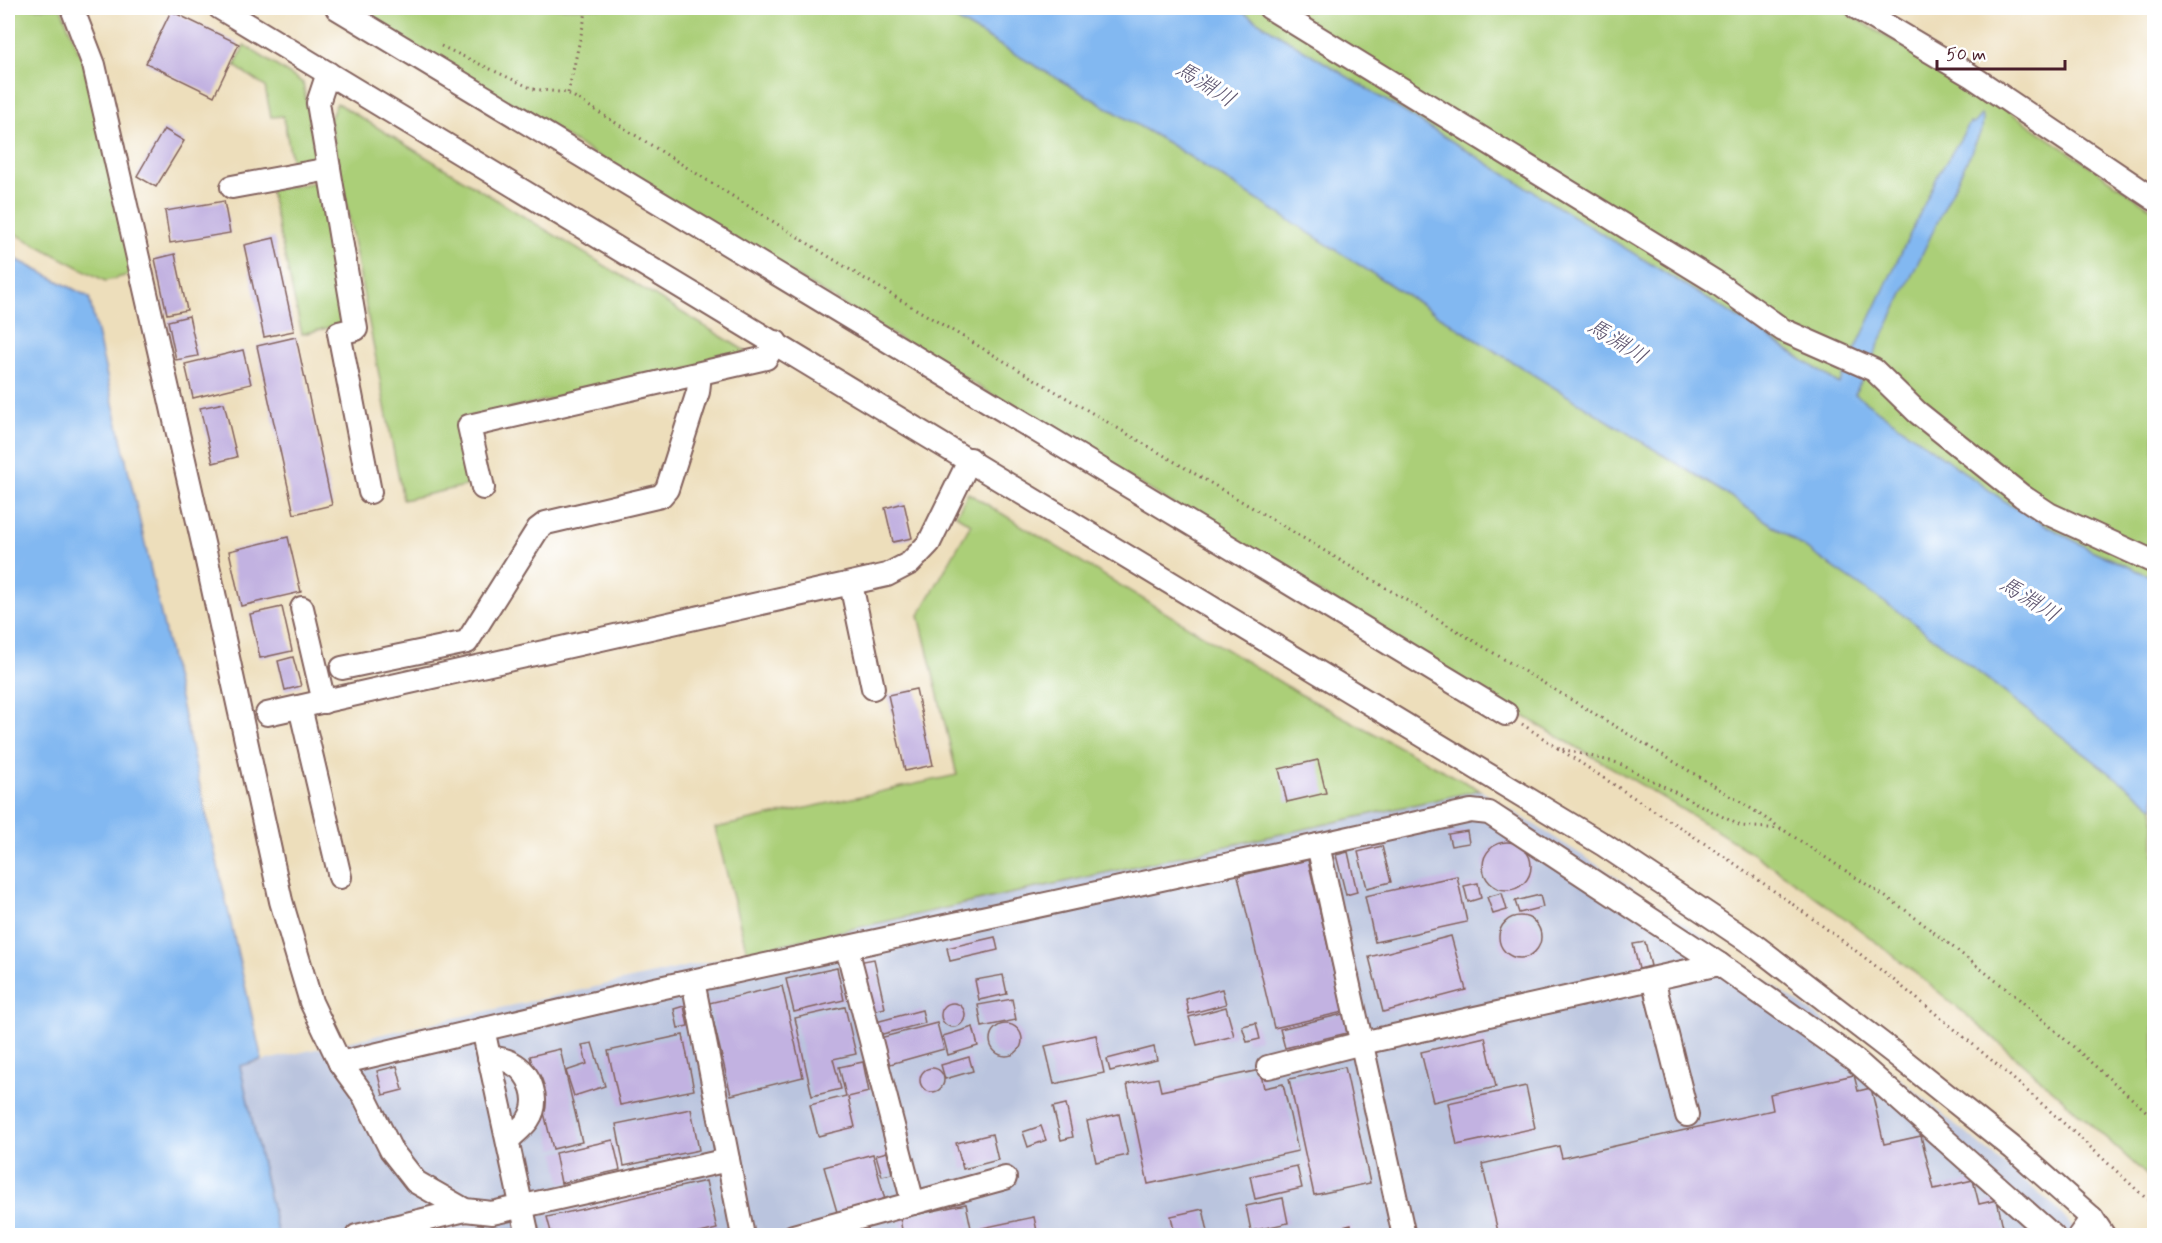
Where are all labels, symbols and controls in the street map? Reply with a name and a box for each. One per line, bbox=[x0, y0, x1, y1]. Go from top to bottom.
scale bar bbox=[1937, 33, 2064, 71]
text: 50 m bbox=[1946, 43, 1986, 67]
water label: 馬淵川 bbox=[1170, 56, 1240, 114]
water label: 馬淵川 bbox=[1582, 313, 1652, 371]
water label: 馬淵川 bbox=[1994, 571, 2064, 629]

